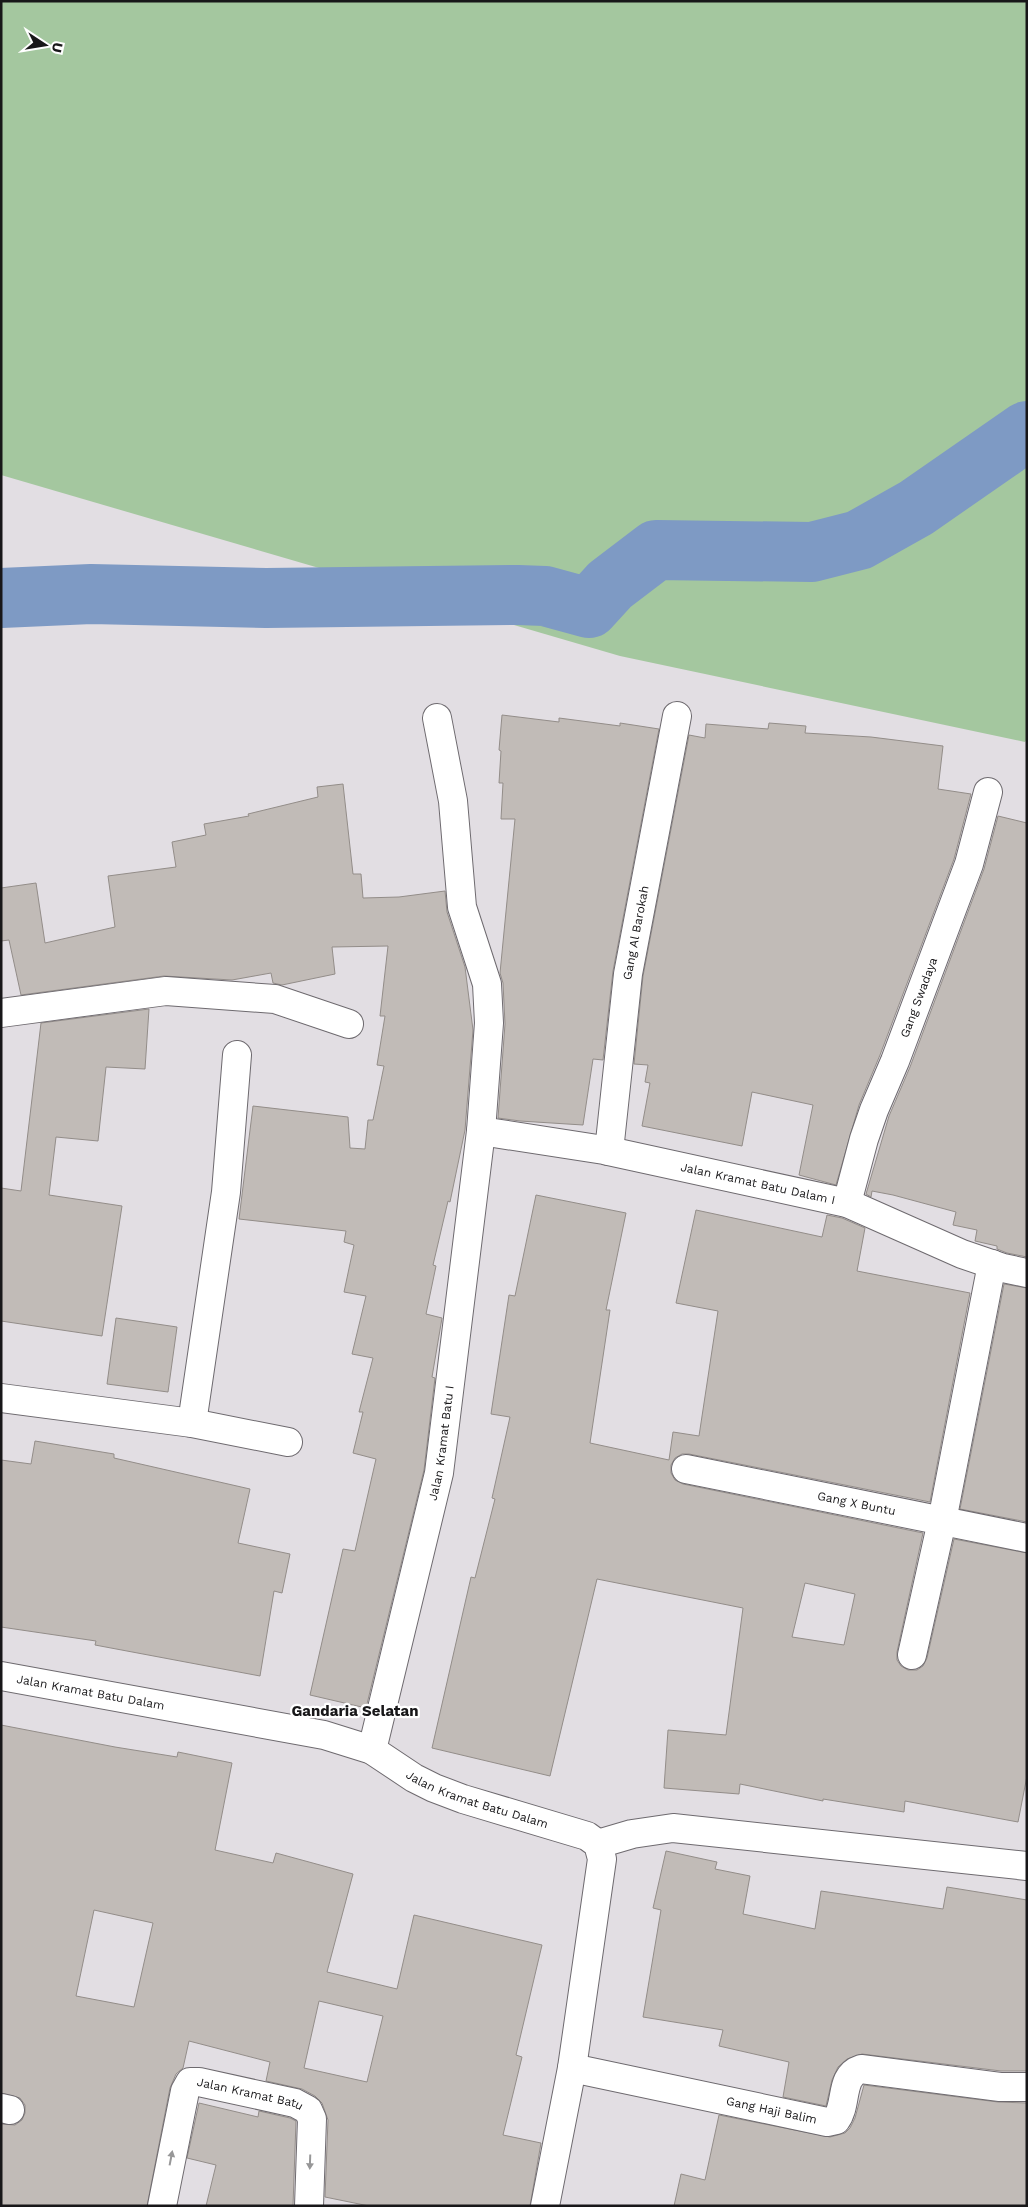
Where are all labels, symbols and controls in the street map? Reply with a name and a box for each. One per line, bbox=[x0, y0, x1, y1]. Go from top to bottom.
north arrow bbox=[20, 20, 70, 70]
text: U bbox=[49, 41, 67, 54]
street label: Gang Al Barokah bbox=[620, 884, 652, 981]
street label: Gang Swadaya bbox=[897, 955, 940, 1040]
street label: Jalan Kramat Batu Dalam I bbox=[679, 1160, 837, 1207]
street label: Jalan Kramat Batu I bbox=[426, 1385, 457, 1502]
street label: Gang X Buntu bbox=[816, 1489, 897, 1518]
street label: Jalan Kramat Batu Dalam bbox=[15, 1672, 166, 1713]
district label: Gandaria Selatan bbox=[291, 1702, 419, 1720]
street label: Jalan Kramat Batu Dalam bbox=[403, 1768, 550, 1831]
street label: Jalan Kramat Batu bbox=[196, 2075, 306, 2113]
street label: Gang Haji Balim bbox=[725, 2094, 818, 2127]
one-way arrow bbox=[168, 2150, 176, 2166]
one-way arrow bbox=[306, 2155, 314, 2171]

